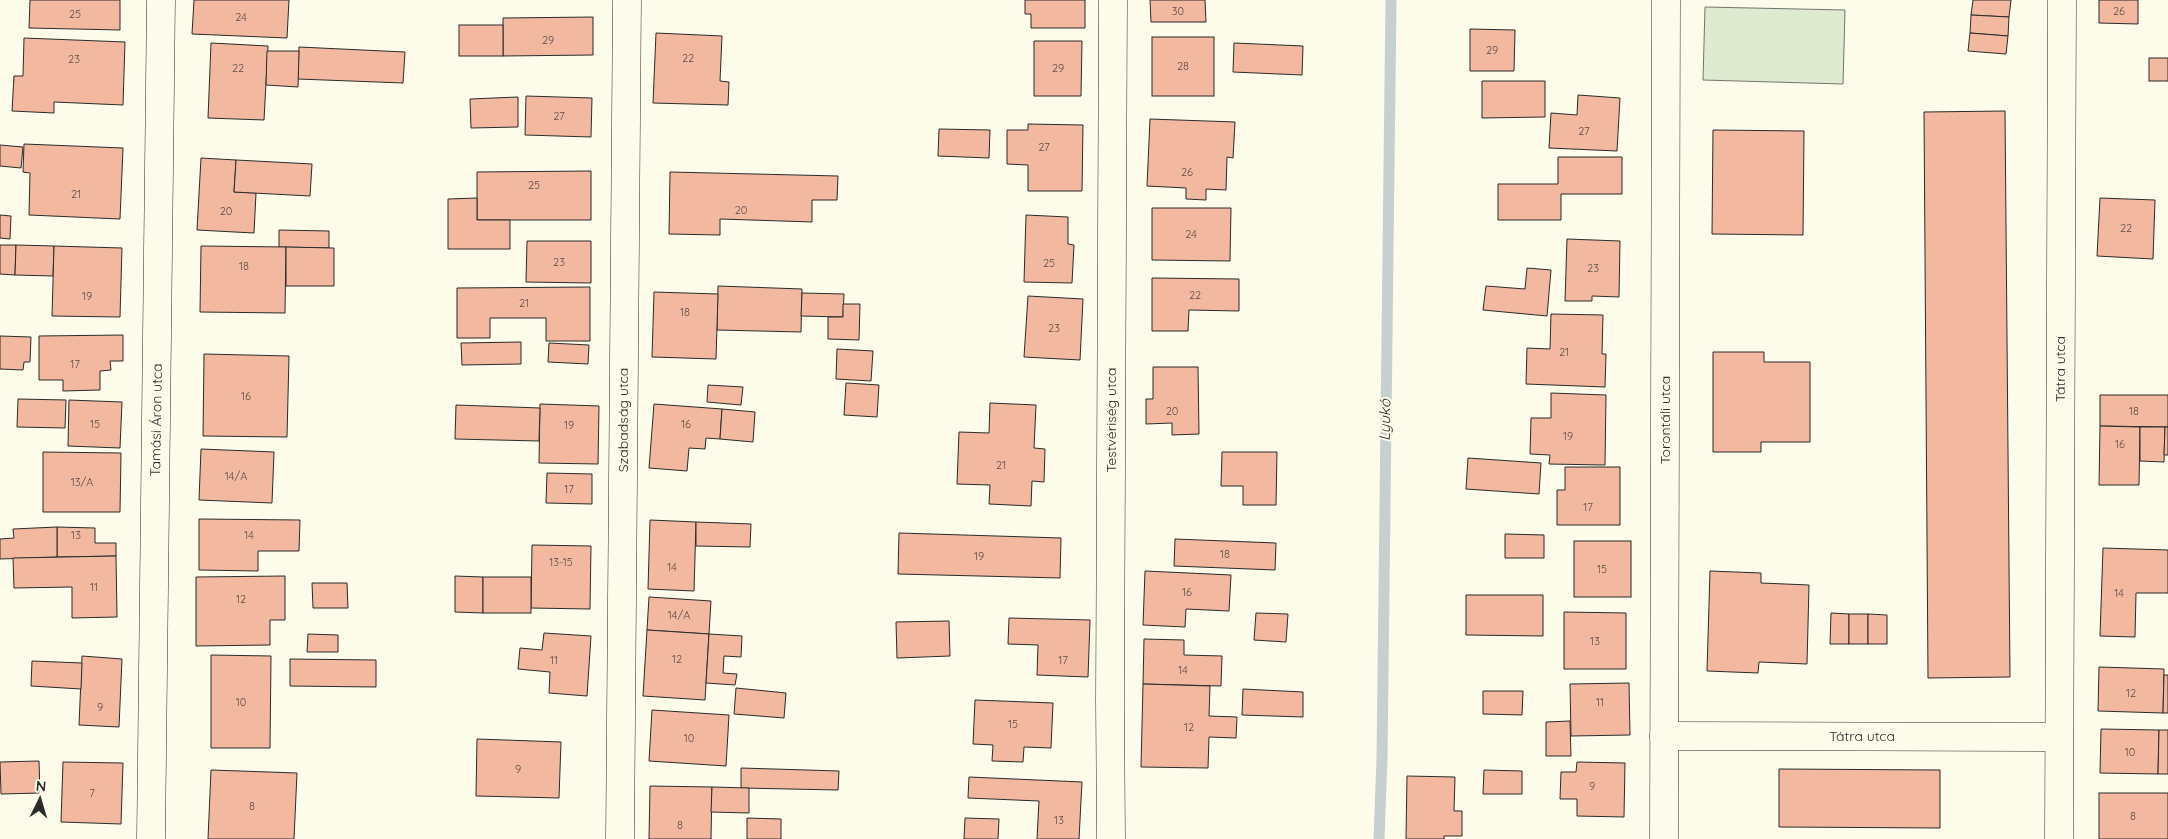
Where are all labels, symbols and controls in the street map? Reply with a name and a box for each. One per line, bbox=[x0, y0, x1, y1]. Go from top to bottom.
house number: 30 bbox=[1172, 4, 1184, 18]
house number: 26 bbox=[2113, 4, 2125, 18]
house number: 25 bbox=[69, 7, 81, 21]
house number: 24 bbox=[235, 10, 247, 24]
house number: 29 bbox=[542, 33, 554, 47]
house number: 29 bbox=[1486, 43, 1498, 57]
house number: 22 bbox=[682, 51, 694, 65]
house number: 23 bbox=[68, 52, 80, 66]
house number: 28 bbox=[1177, 59, 1189, 73]
house number: 22 bbox=[232, 61, 244, 75]
house number: 29 bbox=[1052, 61, 1064, 75]
house number: 27 bbox=[553, 109, 565, 123]
house number: 27 bbox=[1578, 124, 1590, 138]
house number: 27 bbox=[1038, 140, 1050, 154]
house number: 26 bbox=[1181, 165, 1193, 179]
house number: 25 bbox=[528, 178, 540, 192]
house number: 21 bbox=[71, 187, 81, 201]
house number: 20 bbox=[735, 203, 747, 217]
house number: 20 bbox=[220, 204, 232, 218]
house number: 22 bbox=[2120, 221, 2132, 235]
house number: 24 bbox=[1185, 227, 1197, 241]
house number: 23 bbox=[553, 255, 565, 269]
house number: 25 bbox=[1043, 256, 1055, 270]
house number: 18 bbox=[239, 259, 249, 273]
house number: 23 bbox=[1587, 261, 1599, 275]
house number: 22 bbox=[1189, 288, 1201, 302]
house number: 19 bbox=[82, 289, 92, 303]
house number: 21 bbox=[519, 296, 529, 310]
house number: 18 bbox=[680, 305, 690, 319]
house number: 23 bbox=[1048, 321, 1060, 335]
street label: Tátra utca bbox=[2051, 336, 2069, 402]
house number: 21 bbox=[1559, 345, 1569, 359]
house number: 17 bbox=[70, 357, 80, 371]
street label: Tamási Áron utca bbox=[146, 363, 166, 477]
street label: Szabadság utca bbox=[614, 368, 632, 472]
street label: Testvériség utca bbox=[1102, 368, 1120, 472]
street label: Torontáli utca bbox=[1656, 376, 1674, 464]
house number: 16 bbox=[241, 389, 251, 403]
water label: Lyukó bbox=[1375, 398, 1394, 441]
house number: 20 bbox=[1166, 404, 1178, 418]
house number: 18 bbox=[2129, 404, 2139, 418]
house number: 15 bbox=[90, 417, 100, 431]
house number: 16 bbox=[681, 417, 691, 431]
house number: 19 bbox=[564, 418, 574, 432]
house number: 19 bbox=[1563, 429, 1573, 443]
house number: 16 bbox=[2115, 437, 2125, 451]
house number: 21 bbox=[996, 458, 1006, 472]
house number: 14/A bbox=[225, 469, 247, 483]
house number: 13/A bbox=[71, 475, 93, 489]
house number: 17 bbox=[564, 482, 574, 496]
house number: 17 bbox=[1583, 500, 1593, 514]
house number: 13 bbox=[71, 528, 81, 542]
house number: 14 bbox=[244, 528, 254, 542]
house number: 18 bbox=[1220, 547, 1230, 561]
house number: 19 bbox=[974, 549, 984, 563]
house number: 13-15 bbox=[549, 555, 573, 569]
house number: 14 bbox=[667, 560, 677, 574]
house number: 15 bbox=[1597, 562, 1607, 576]
house number: 11 bbox=[90, 580, 98, 594]
house number: 16 bbox=[1182, 585, 1192, 599]
house number: 14 bbox=[2114, 586, 2124, 600]
house number: 12 bbox=[236, 592, 246, 606]
house number: 14/A bbox=[668, 608, 690, 622]
house number: 13 bbox=[1590, 634, 1600, 648]
house number: 12 bbox=[672, 652, 682, 666]
house number: 11 bbox=[550, 653, 558, 667]
house number: 17 bbox=[1058, 653, 1068, 667]
house number: 14 bbox=[1178, 663, 1188, 677]
house number: 12 bbox=[2126, 686, 2136, 700]
house number: 10 bbox=[236, 695, 246, 709]
house number: 11 bbox=[1596, 695, 1604, 709]
house number: 9 bbox=[97, 700, 103, 714]
house number: 15 bbox=[1008, 717, 1018, 731]
house number: 12 bbox=[1184, 720, 1194, 734]
street label: Tátra utca bbox=[1829, 727, 1895, 745]
house number: 10 bbox=[684, 731, 694, 745]
house number: 10 bbox=[2125, 745, 2135, 759]
house number: 9 bbox=[515, 762, 521, 776]
north arrow bbox=[15, 774, 65, 824]
text: N bbox=[35, 777, 47, 795]
house number: 9 bbox=[1589, 779, 1595, 793]
house number: 7 bbox=[89, 786, 95, 800]
house number: 8 bbox=[249, 799, 255, 813]
house number: 8 bbox=[2130, 809, 2136, 823]
house number: 13 bbox=[1054, 813, 1064, 827]
house number: 8 bbox=[677, 818, 683, 832]

